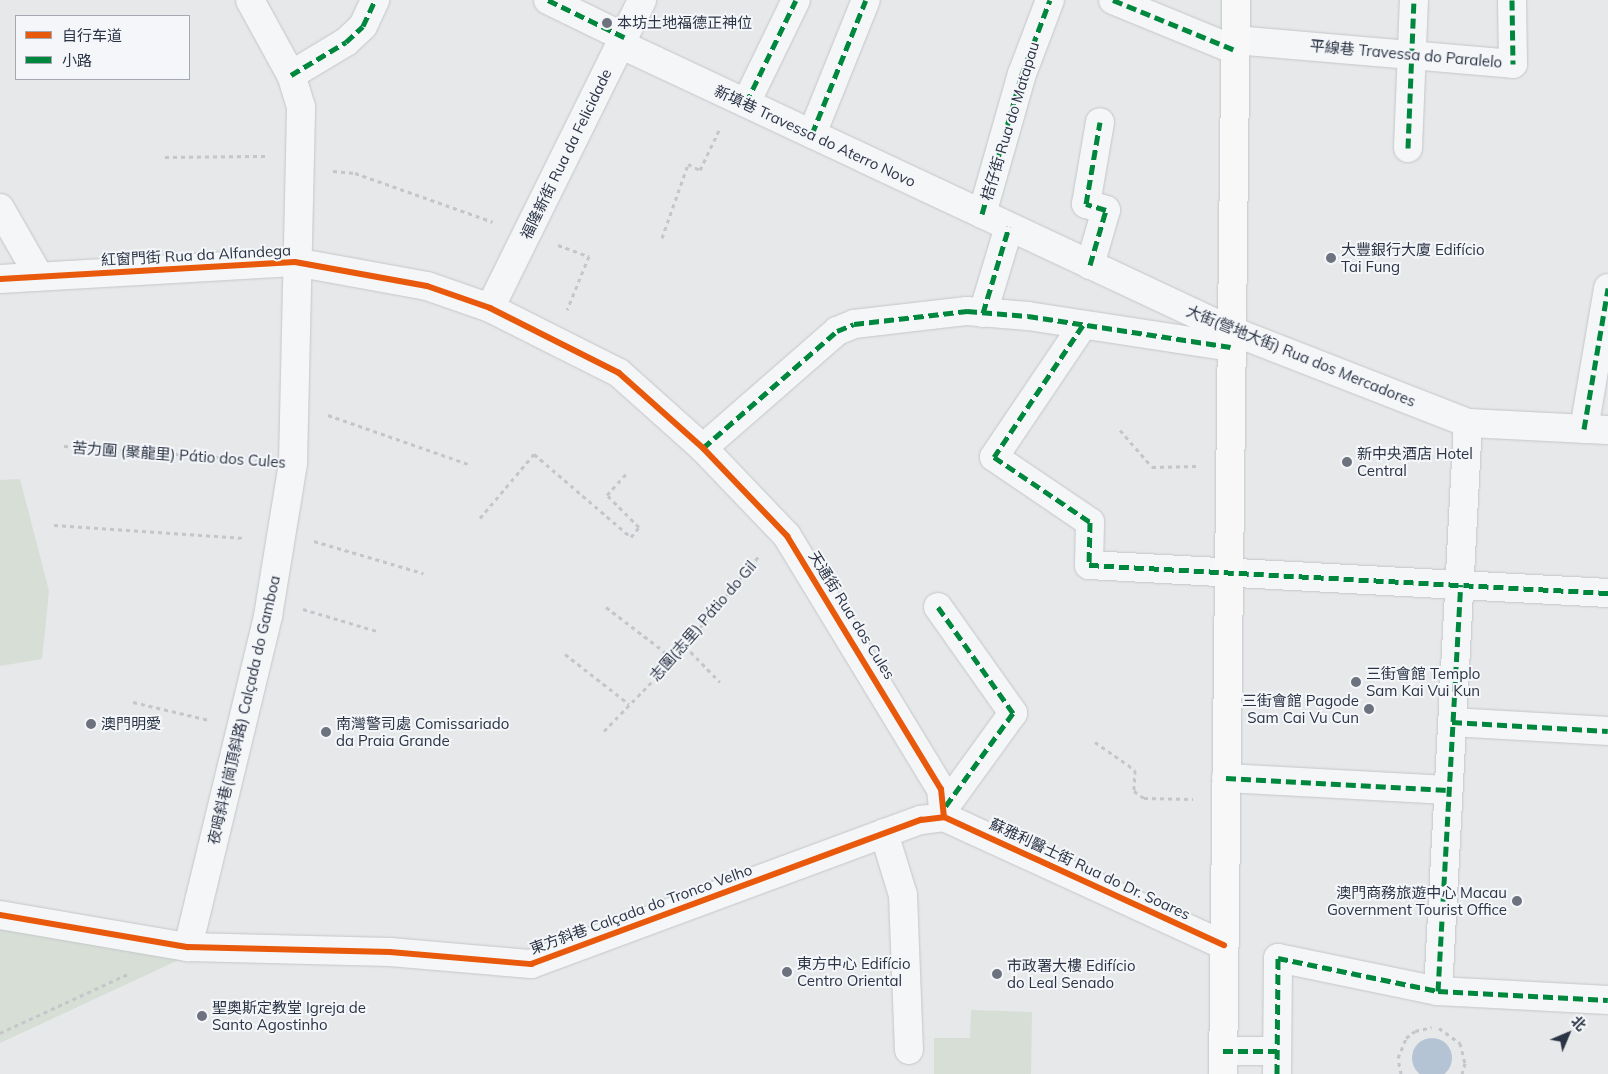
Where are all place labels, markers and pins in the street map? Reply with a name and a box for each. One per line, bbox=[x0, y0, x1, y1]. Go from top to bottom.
place label: 本坊土地福德正神位 bbox=[617, 14, 752, 32]
marker: 本坊土地福德正神位 bbox=[601, 17, 613, 29]
place label: 大豐銀行大廈 Edifício Tai Fung bbox=[1341, 240, 1484, 275]
marker: 大豐銀行大廈 Edifício Tai Fung bbox=[1325, 252, 1337, 264]
place label: 新中央酒店 Hotel Central bbox=[1357, 444, 1473, 479]
marker: 新中央酒店 Hotel Central bbox=[1341, 456, 1353, 468]
place label: 三街會館 Templo Sam Kai Vui Kun bbox=[1366, 664, 1480, 699]
marker: 三街會館 Templo Sam Kai Vui Kun bbox=[1350, 676, 1362, 688]
place label: 三街會館 Pagode Sam Cai Vu Cun bbox=[1242, 691, 1359, 726]
marker: 三街會館 Pagode Sam Cai Vu Cun bbox=[1363, 703, 1375, 715]
place label: 南灣警司處 Comissariado da Praia Grande bbox=[336, 714, 509, 749]
place label: 澳門明愛 bbox=[101, 715, 161, 733]
marker: 澳門明愛 bbox=[85, 718, 97, 730]
marker: 南灣警司處 Comissariado da Praia Grande bbox=[320, 726, 332, 738]
place label: 澳門商務旅遊中心 Macau Government Tourist Office bbox=[1327, 883, 1507, 918]
marker: 澳門商務旅遊中心 Macau Government Tourist Office bbox=[1511, 895, 1523, 907]
place label: 東方中心 Edifício Centro Oriental bbox=[797, 954, 910, 989]
place label: 市政署大樓 Edifício do Leal Senado bbox=[1007, 956, 1135, 991]
marker: 東方中心 Edifício Centro Oriental bbox=[781, 966, 793, 978]
marker: 市政署大樓 Edifício do Leal Senado bbox=[991, 968, 1003, 980]
place label: 聖奧斯定教堂 Igreja de Santo Agostinho bbox=[212, 998, 366, 1033]
marker: 聖奧斯定教堂 Igreja de Santo Agostinho bbox=[196, 1010, 208, 1022]

